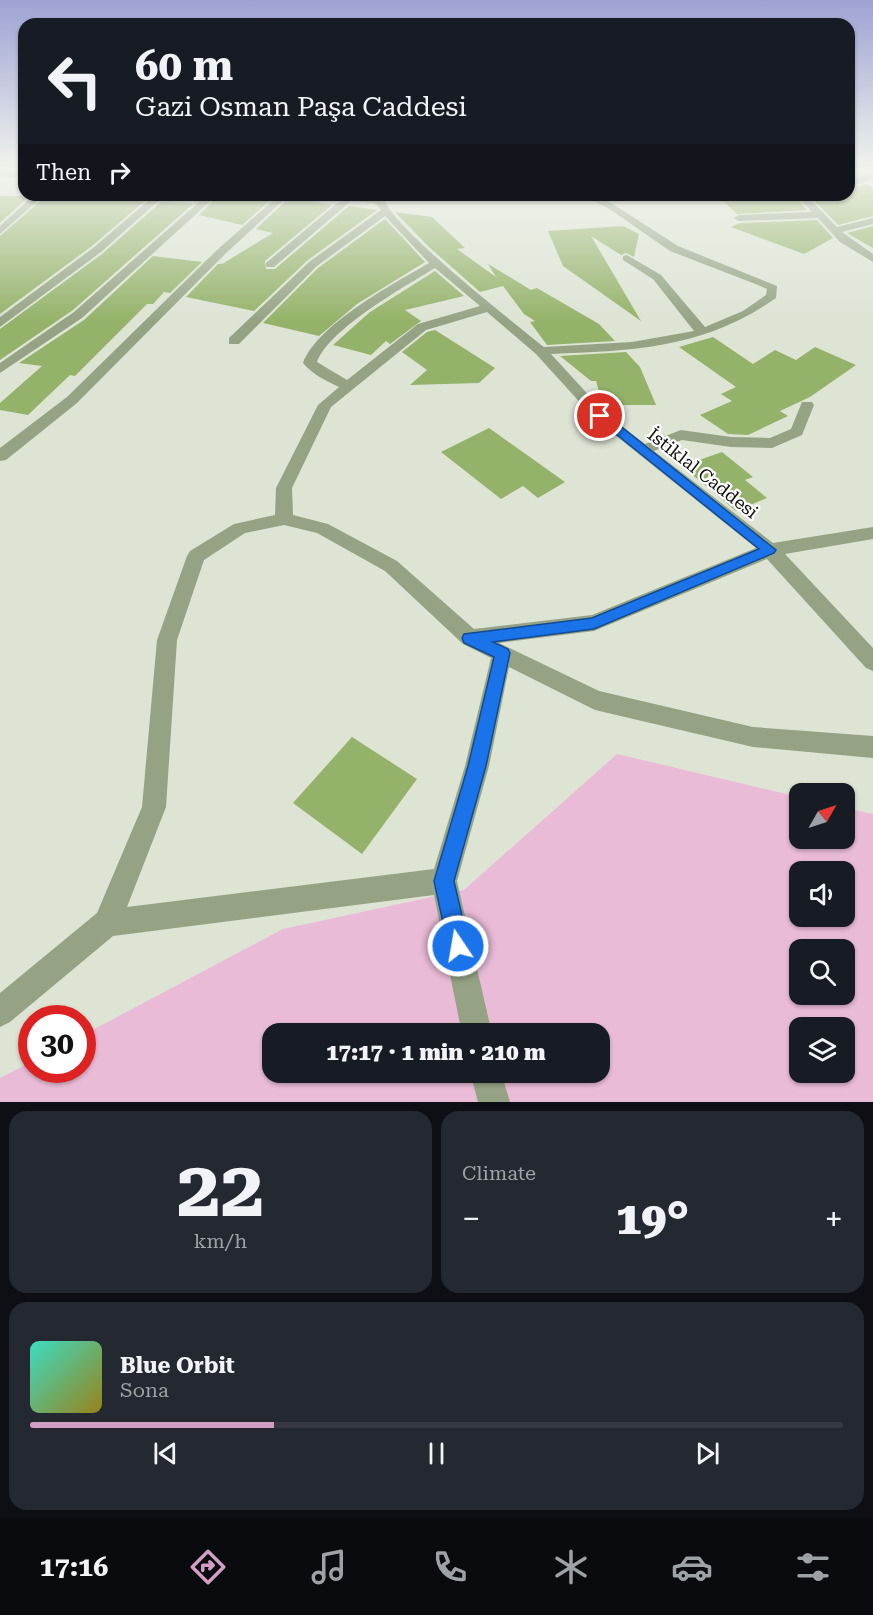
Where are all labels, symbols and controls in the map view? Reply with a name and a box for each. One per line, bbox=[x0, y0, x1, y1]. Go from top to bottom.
text: 60 m bbox=[135, 41, 233, 90]
icon: left bbox=[36, 42, 114, 120]
text: Gazi Osman Paşa Caddesi bbox=[135, 91, 467, 123]
icon: right bbox=[103, 156, 136, 189]
text: Then bbox=[36, 160, 91, 185]
pin bbox=[574, 390, 625, 441]
icon: arrive bbox=[583, 399, 616, 432]
street label: İstiklal Caddesi bbox=[644, 424, 762, 523]
north arrow bbox=[789, 783, 855, 849]
map controls bbox=[789, 783, 855, 1083]
button: sound bbox=[789, 861, 855, 927]
position arrow bbox=[426, 914, 490, 978]
button: search bbox=[789, 939, 855, 1005]
speed limit sign: 30 bbox=[18, 1005, 96, 1083]
button: layers bbox=[789, 1017, 855, 1083]
text: 17:17 · 1 min · 210 m bbox=[326, 1040, 546, 1065]
text: 22 bbox=[177, 1144, 264, 1235]
text: Climate bbox=[462, 1161, 536, 1185]
text: 19° bbox=[616, 1192, 689, 1245]
text: − bbox=[462, 1199, 480, 1238]
text: + bbox=[825, 1199, 843, 1238]
text: km/h bbox=[194, 1229, 247, 1253]
text: Blue Orbit bbox=[120, 1353, 235, 1378]
text: Sona bbox=[120, 1378, 169, 1402]
icon: previous bbox=[149, 1437, 182, 1470]
icon: pause bbox=[420, 1437, 453, 1470]
icon: next bbox=[691, 1437, 724, 1470]
icon: directions bbox=[187, 1546, 229, 1588]
icon: music bbox=[308, 1546, 350, 1588]
icon: phone bbox=[429, 1546, 471, 1588]
icon: climate bbox=[550, 1546, 592, 1588]
icon: car bbox=[671, 1546, 713, 1588]
icon: filters bbox=[792, 1546, 834, 1588]
text: 17:16 bbox=[39, 1551, 108, 1583]

